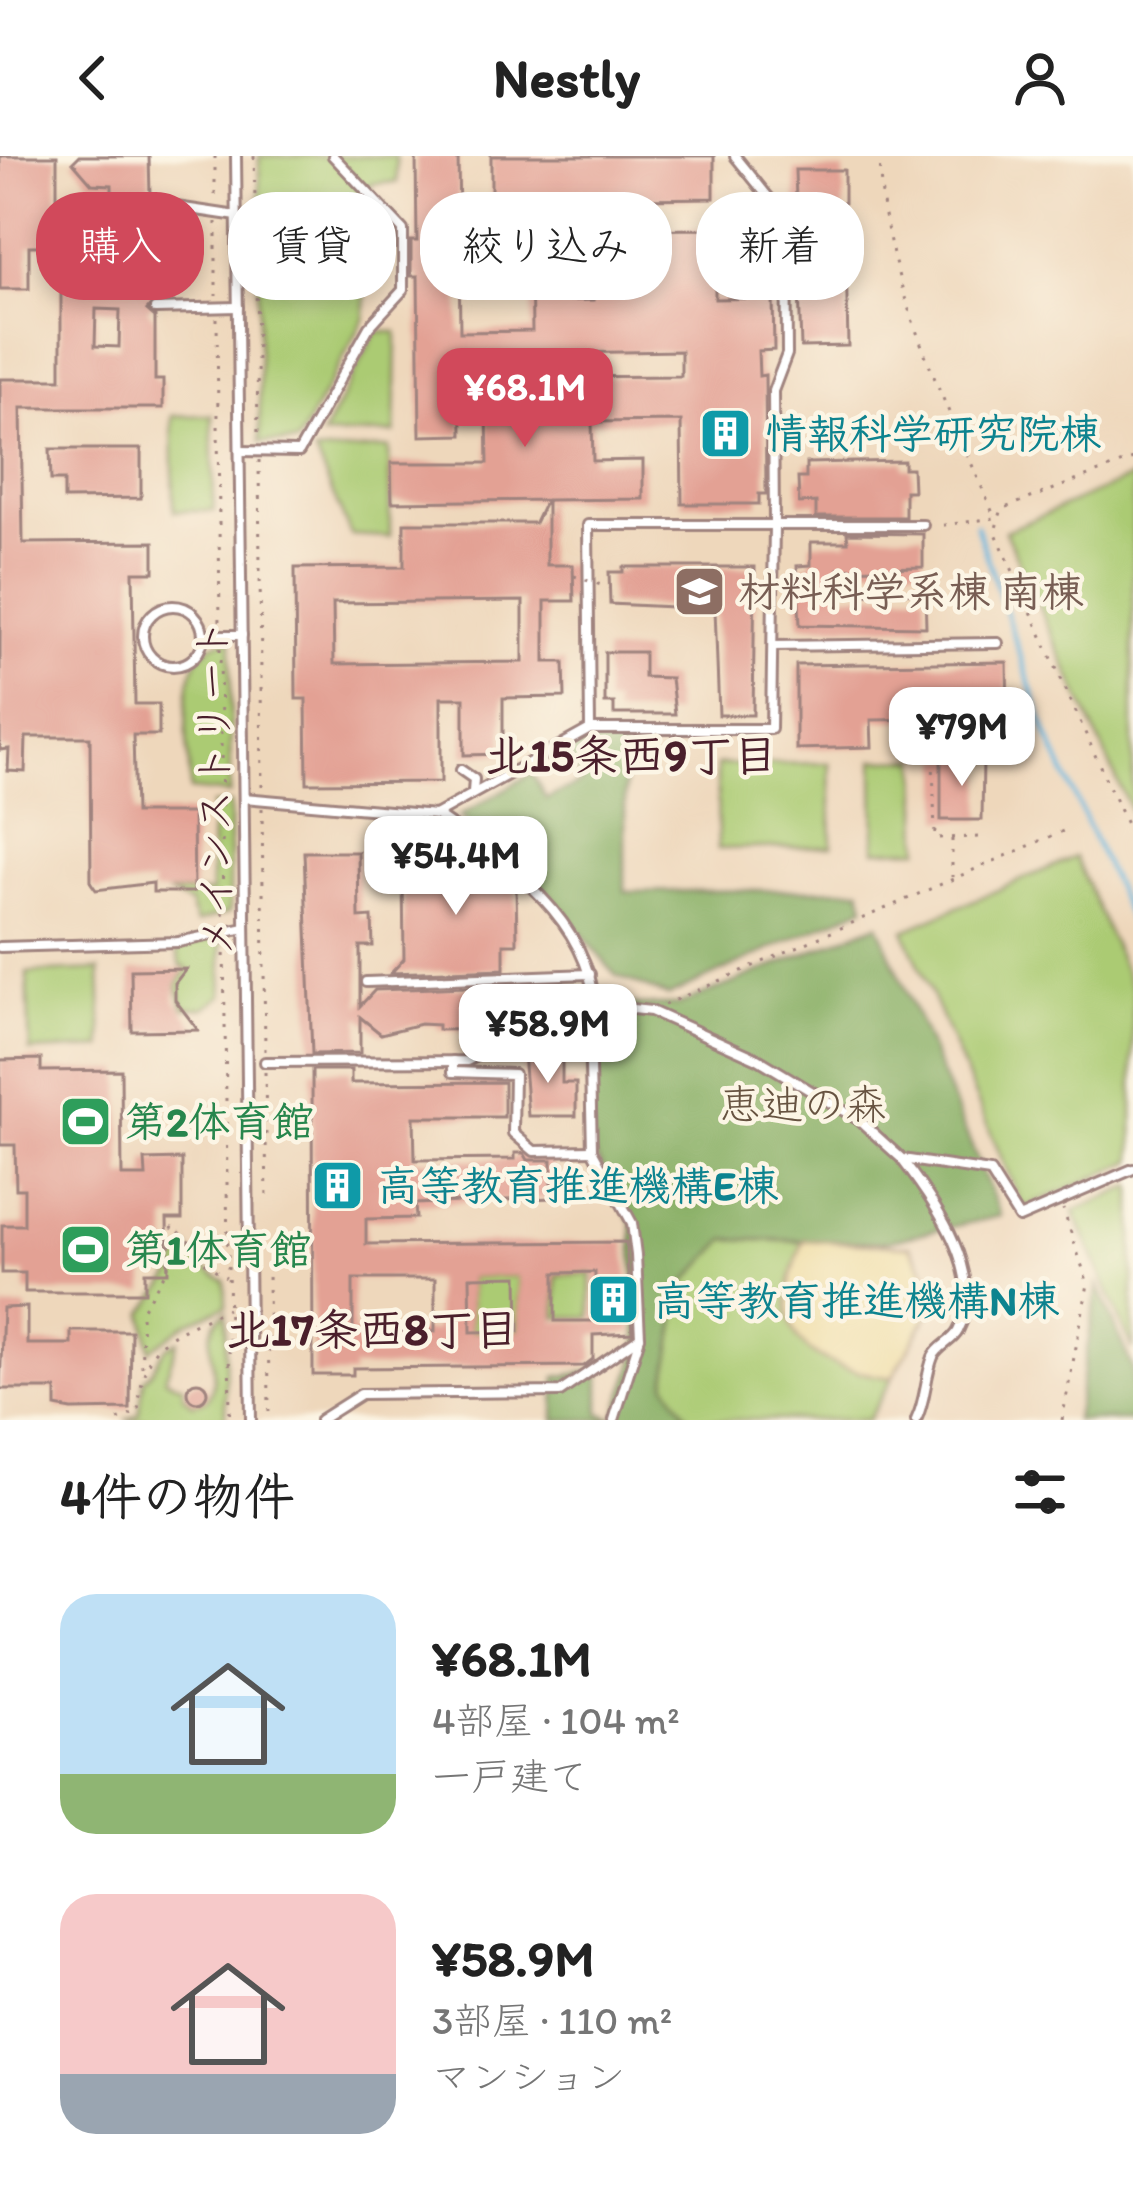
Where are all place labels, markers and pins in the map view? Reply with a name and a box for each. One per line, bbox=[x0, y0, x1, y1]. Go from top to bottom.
pin: ¥68.1M bbox=[427, 348, 623, 450]
building icon: 情報科学研究院棟 bbox=[698, 405, 754, 461]
place label: 情報科学研究院棟 bbox=[765, 408, 1101, 459]
school or university icon: 材料科学系棟 南棟 bbox=[671, 563, 727, 619]
place label: 材料科学系棟 南棟 bbox=[738, 566, 1083, 617]
pin: ¥79M bbox=[891, 687, 1033, 789]
pin: ¥54.4M bbox=[358, 816, 554, 918]
pin: ¥58.9M bbox=[450, 984, 646, 1086]
sports icon: 第2体育館 bbox=[57, 1093, 113, 1149]
place label: 第2体育館 bbox=[124, 1096, 314, 1147]
building icon: 高等教育推進機構E棟 bbox=[310, 1157, 366, 1213]
place label: 高等教育推進機構E棟 bbox=[377, 1160, 778, 1211]
sports icon: 第1体育館 bbox=[57, 1221, 113, 1277]
place label: 第1体育館 bbox=[124, 1224, 312, 1275]
building icon: 高等教育推進機構N棟 bbox=[586, 1272, 642, 1328]
place label: 高等教育推進機構N棟 bbox=[653, 1275, 1059, 1326]

